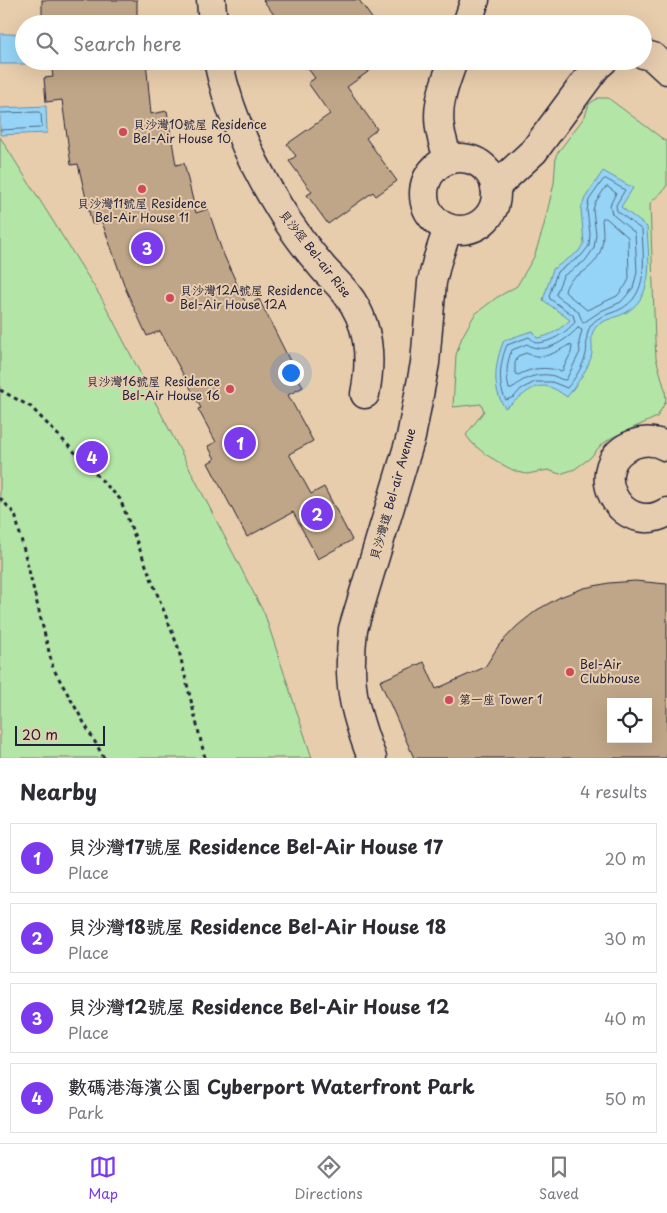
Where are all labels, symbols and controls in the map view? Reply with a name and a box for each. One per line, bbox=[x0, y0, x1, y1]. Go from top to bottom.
search box bbox=[15, 15, 652, 70]
icon: search bbox=[33, 29, 61, 57]
text: Search here bbox=[73, 29, 182, 57]
place label: 貝沙灣10號屋 Residence Bel-Air House 10 bbox=[133, 115, 267, 147]
marker: 貝沙灣10號屋 Residence Bel-Air House 10 bbox=[117, 126, 129, 138]
marker: 貝沙灣11號屋 Residence Bel-Air House 11 bbox=[136, 183, 148, 195]
place label: 貝沙灣11號屋 Residence Bel-Air House 11 bbox=[77, 194, 207, 226]
street label: 貝沙徑 Bel-air Rise bbox=[276, 206, 356, 301]
pin: 3 bbox=[131, 229, 163, 267]
place label: 貝沙灣12A號屋 Residence Bel-Air House 12A bbox=[180, 281, 323, 313]
marker: 貝沙灣12A號屋 Residence Bel-Air House 12A bbox=[164, 292, 176, 304]
your location bbox=[278, 360, 304, 386]
place label: 貝沙灣16號屋 Residence Bel-Air House 16 bbox=[87, 372, 220, 404]
marker: 貝沙灣16號屋 Residence Bel-Air House 16 bbox=[224, 383, 236, 395]
pin: 1 bbox=[224, 424, 256, 462]
street label: 貝沙灣道 Bel-air Avenue bbox=[365, 425, 420, 562]
pin: 4 bbox=[76, 438, 108, 476]
pin: 2 bbox=[301, 495, 333, 533]
place label: Bel-Air Clubhouse bbox=[580, 655, 641, 687]
marker: Bel-Air Clubhouse bbox=[564, 666, 576, 678]
place label: 第一座 Tower 1 bbox=[459, 690, 542, 708]
marker: 第一座 Tower 1 bbox=[443, 694, 455, 706]
map controls bbox=[607, 698, 652, 743]
button: locate bbox=[607, 698, 652, 743]
scale bar bbox=[15, 723, 105, 746]
text: 20 m bbox=[22, 724, 58, 745]
text: Nearby bbox=[20, 775, 97, 807]
text: 4 results bbox=[580, 779, 647, 803]
text: 貝沙灣17號屋 Residence Bel-Air House 17 bbox=[68, 832, 443, 860]
text: 1 bbox=[33, 846, 41, 870]
text: 20 m bbox=[605, 846, 646, 870]
text: Place bbox=[68, 860, 109, 884]
text: 貝沙灣18號屋 Residence Bel-Air House 18 bbox=[68, 912, 446, 940]
text: 2 bbox=[31, 926, 43, 950]
text: 30 m bbox=[604, 926, 646, 950]
text: Place bbox=[68, 940, 109, 964]
text: 貝沙灣12號屋 Residence Bel-Air House 12 bbox=[68, 992, 449, 1020]
text: 3 bbox=[32, 1006, 42, 1030]
text: 40 m bbox=[604, 1006, 646, 1030]
text: Place bbox=[68, 1020, 109, 1044]
text: 數碼港海濱公園 Cyberport Waterfront Park bbox=[68, 1072, 475, 1100]
text: 4 bbox=[32, 1086, 42, 1110]
text: 50 m bbox=[605, 1086, 646, 1110]
text: Park bbox=[68, 1100, 104, 1124]
tab: Map bbox=[88, 1153, 118, 1204]
tab: Directions bbox=[295, 1153, 363, 1204]
tab: Saved bbox=[539, 1153, 579, 1204]

